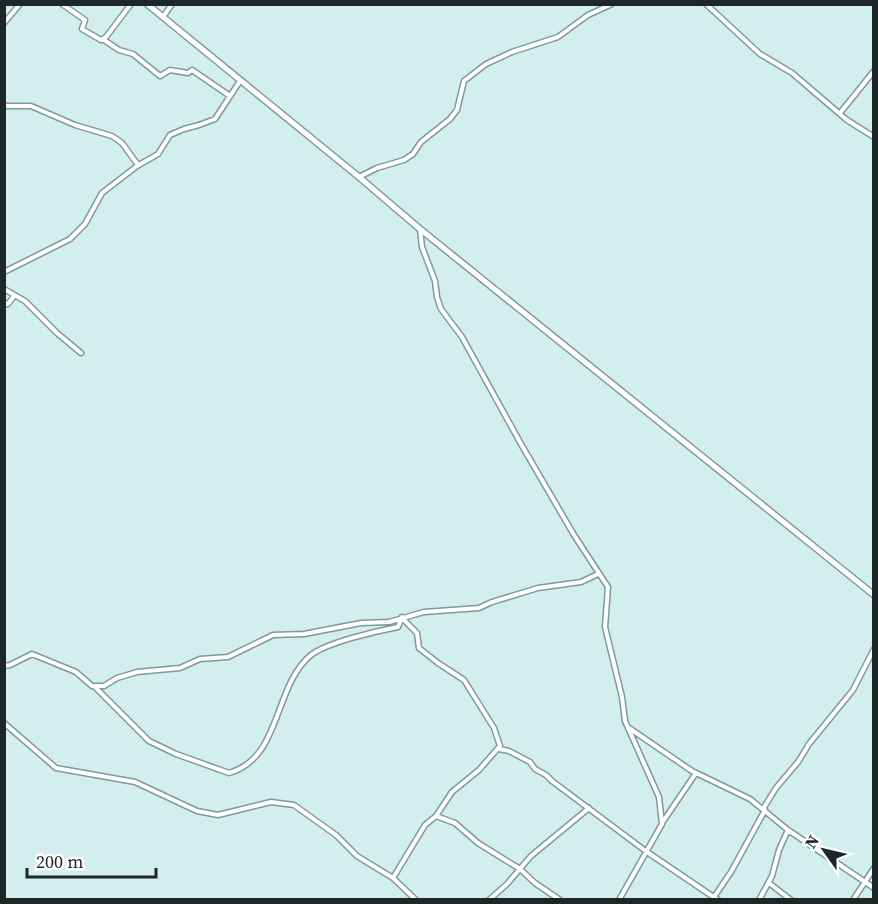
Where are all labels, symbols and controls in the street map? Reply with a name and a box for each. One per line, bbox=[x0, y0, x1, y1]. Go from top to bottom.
north arrow bbox=[794, 820, 854, 880]
text: N bbox=[799, 830, 824, 853]
scale bar bbox=[27, 841, 156, 879]
text: 200 m bbox=[36, 849, 83, 874]

